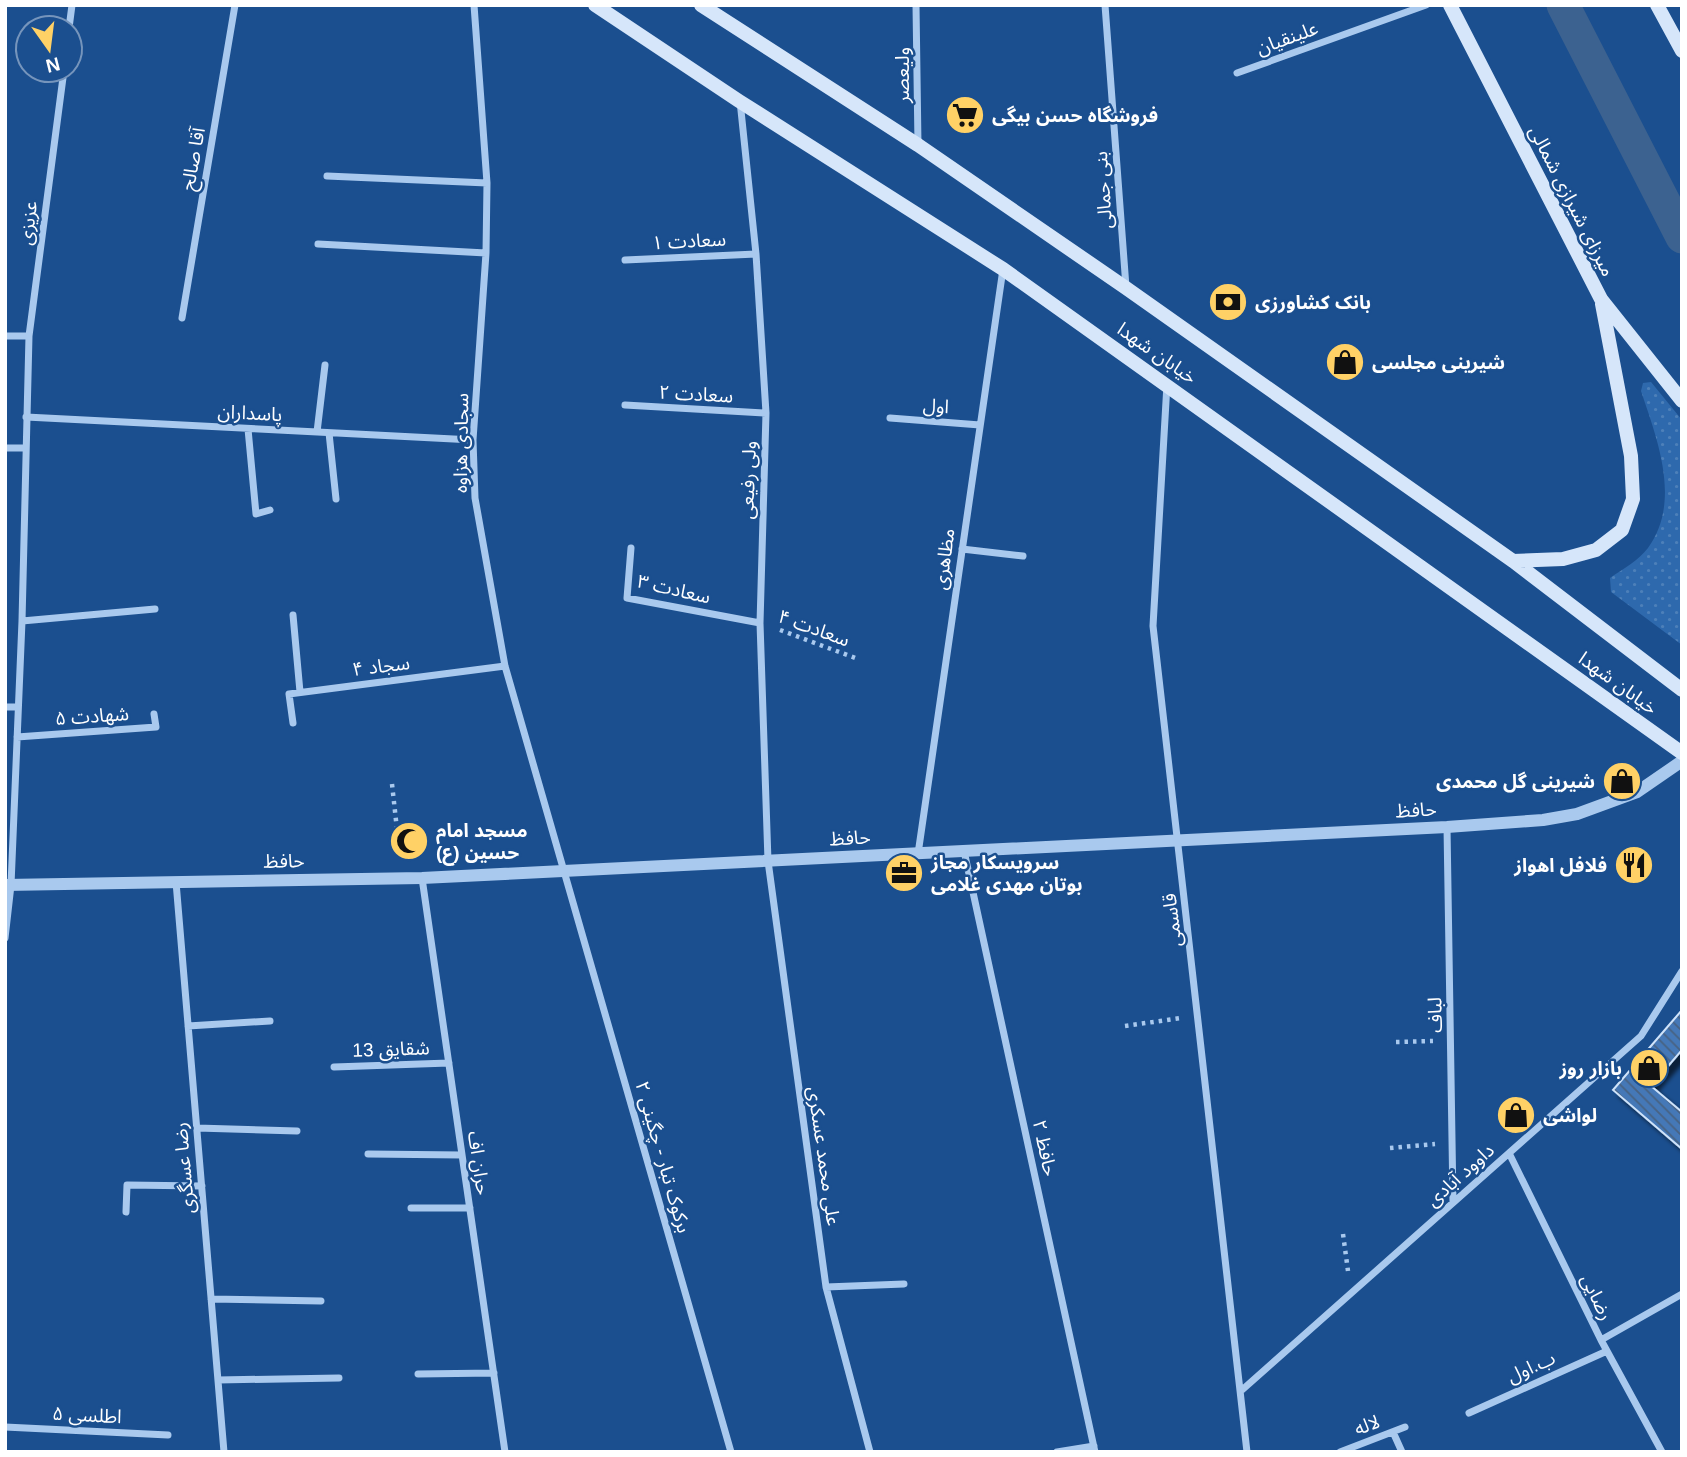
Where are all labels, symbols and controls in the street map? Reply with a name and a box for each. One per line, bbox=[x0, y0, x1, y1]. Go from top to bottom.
north arrow bbox=[14, 14, 84, 84]
street label: علینقیان bbox=[1253, 17, 1321, 59]
street label: ولیعصر bbox=[892, 47, 914, 104]
text: N bbox=[44, 53, 62, 77]
supermarket icon: فروشگاه حسن بیگی bbox=[944, 94, 986, 136]
place label: فروشگاه حسن بیگی bbox=[992, 105, 1158, 127]
street label: میرزای شیرازی شمالی bbox=[1524, 122, 1619, 280]
street label: آقا صالح bbox=[177, 124, 213, 193]
street label: بنی جمالی bbox=[1090, 151, 1117, 229]
street label: عزیزی bbox=[15, 200, 42, 246]
street label: سعادت ۱ bbox=[651, 229, 727, 253]
bank icon: بانک کشاورزی bbox=[1207, 281, 1249, 323]
place label: بانک کشاورزی bbox=[1255, 292, 1371, 314]
street label: خیابان شهدا bbox=[1113, 318, 1201, 388]
shop icon: شیرینی مجلسی bbox=[1324, 341, 1366, 383]
place label: شیرینی مجلسی bbox=[1372, 352, 1505, 374]
street label: سعادت ۲ bbox=[658, 382, 734, 406]
street label: سجادی هزاوه bbox=[450, 393, 473, 493]
street label: اول bbox=[922, 395, 950, 418]
street label: پاسداران bbox=[217, 401, 283, 427]
street label: ولی رفیعی bbox=[736, 440, 761, 520]
street label: مظاهری bbox=[929, 527, 960, 591]
street label: سعادت ۳ bbox=[635, 570, 713, 608]
street label: سعادت ۴ bbox=[775, 605, 853, 651]
street label: خیابان شهدا bbox=[1575, 647, 1661, 719]
street label: سجاد ۴ bbox=[351, 652, 411, 680]
street label: شهادت ۵ bbox=[54, 703, 130, 729]
shop icon: شیرینی گل محمدی bbox=[1601, 760, 1643, 802]
place label: شیرینی گل محمدی bbox=[1436, 771, 1595, 793]
street label: حافظ bbox=[1395, 798, 1437, 822]
mosque icon: مسجد امام حسین (ع) bbox=[388, 820, 430, 862]
place label: مسجد امام حسین (ع) bbox=[436, 820, 528, 866]
street label: حافظ bbox=[829, 826, 871, 850]
restaurant icon: فلافل اهواز bbox=[1613, 844, 1655, 886]
street label: حافظ bbox=[263, 850, 305, 872]
office icon: سرویسکار مجاز بوتان مهدی غلامی bbox=[883, 852, 925, 894]
place label: سرویسکار مجاز بوتان مهدی غلامی bbox=[930, 852, 1083, 895]
place label: فلافل اهواز bbox=[1513, 855, 1607, 877]
street label: قاسمی bbox=[1158, 892, 1187, 948]
street label: لباف bbox=[1424, 997, 1446, 1033]
street label: شقایق 13 bbox=[352, 1037, 430, 1062]
shop icon: بازار روز bbox=[1628, 1047, 1670, 1089]
place label: بازار روز bbox=[1558, 1058, 1622, 1080]
street label: برکوک تبار - چگینی ۲ bbox=[629, 1079, 695, 1236]
street label: علی محمد عسکری bbox=[803, 1085, 844, 1227]
shop icon: لواشی bbox=[1495, 1094, 1537, 1136]
place label: لواشی bbox=[1543, 1105, 1597, 1126]
street label: حافظ ۲ bbox=[1029, 1118, 1061, 1178]
street label: رضا عسگری bbox=[170, 1121, 199, 1215]
street label: حران اف bbox=[463, 1130, 494, 1196]
street label: داوود آبادی bbox=[1422, 1139, 1499, 1211]
street label: رضایی bbox=[1576, 1270, 1617, 1324]
street label: ب.اول bbox=[1504, 1347, 1559, 1388]
street label: اطلسی ۵ bbox=[52, 1403, 122, 1428]
street label: لاله bbox=[1352, 1411, 1382, 1439]

